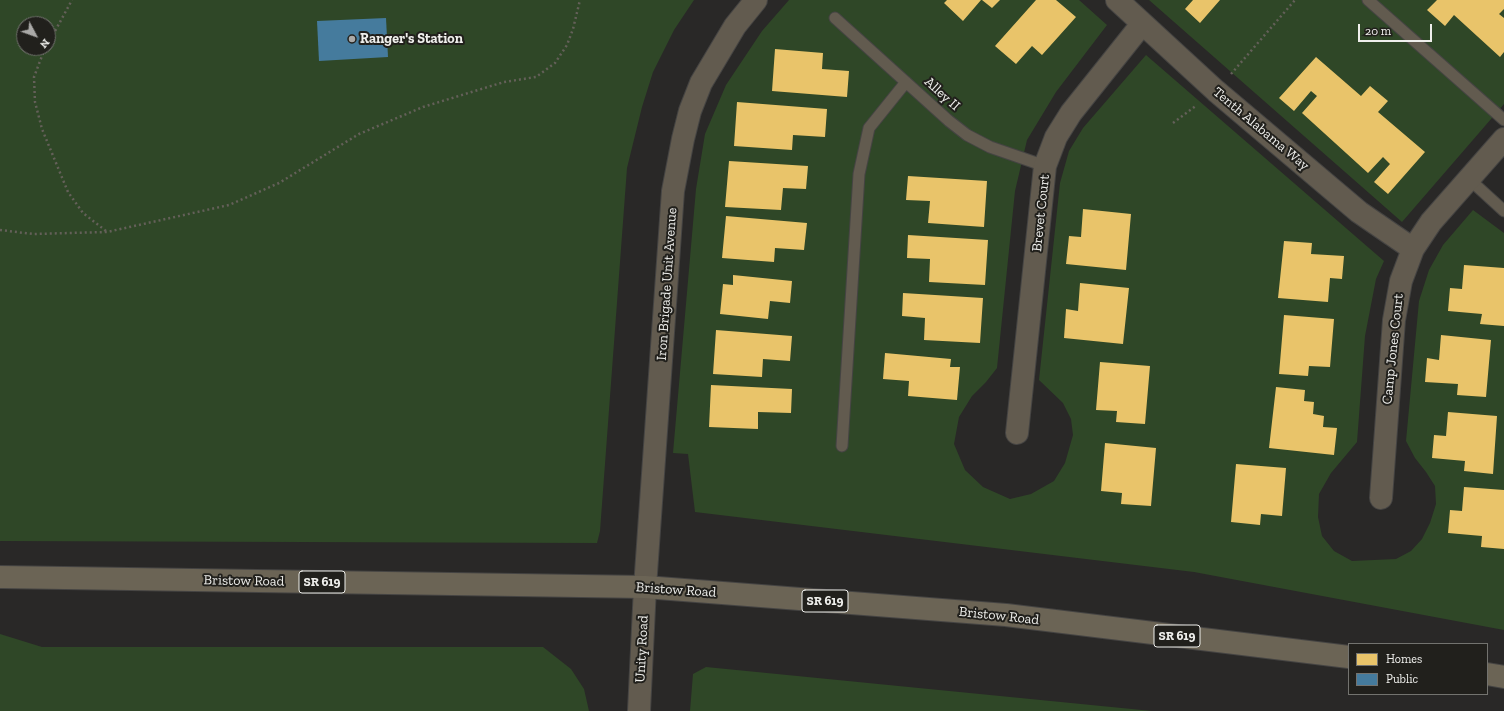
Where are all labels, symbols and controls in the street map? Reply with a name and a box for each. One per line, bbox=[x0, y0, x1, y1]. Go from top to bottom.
north arrow bbox=[16, 16, 56, 56]
scale bar bbox=[1360, 16, 1434, 42]
text: 20 m bbox=[1365, 24, 1391, 38]
place label: Ranger's Station bbox=[360, 31, 463, 47]
marker: Ranger's Station bbox=[347, 34, 357, 44]
text: N bbox=[37, 36, 52, 51]
street label: Alley II bbox=[921, 74, 963, 114]
street label: Tenth Alabama Way bbox=[1209, 84, 1313, 174]
street label: Brevet Court bbox=[1029, 174, 1053, 252]
street label: Iron Brigade Unit Avenue bbox=[653, 207, 681, 361]
street label: Camp Jones Court bbox=[1379, 293, 1407, 405]
road number: SR 619 bbox=[299, 571, 345, 593]
street label: Bristow Road bbox=[204, 572, 284, 590]
street label: Bristow Road bbox=[635, 579, 717, 601]
road number: SR 619 bbox=[802, 590, 848, 612]
street label: Bristow Road bbox=[958, 603, 1040, 629]
street label: Unity Road bbox=[632, 615, 652, 683]
road number: SR 619 bbox=[1154, 625, 1200, 647]
legend bbox=[1348, 643, 1488, 695]
text: Homes bbox=[1386, 652, 1422, 666]
text: Public bbox=[1386, 672, 1418, 686]

